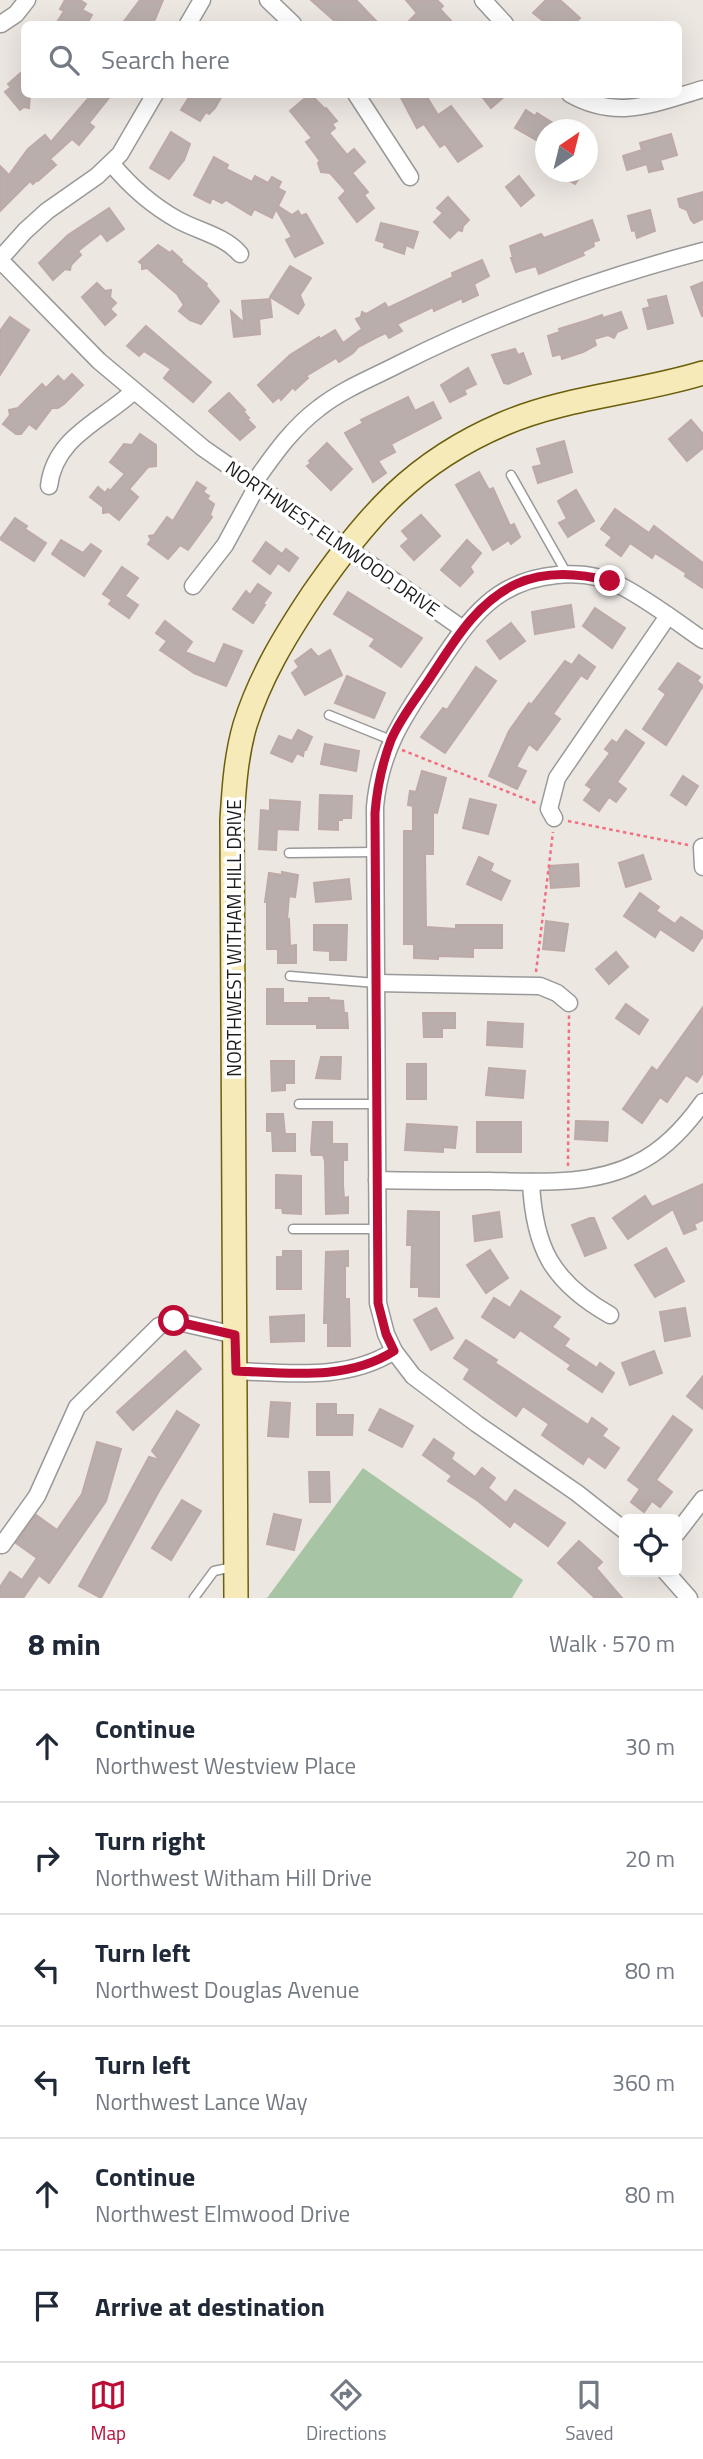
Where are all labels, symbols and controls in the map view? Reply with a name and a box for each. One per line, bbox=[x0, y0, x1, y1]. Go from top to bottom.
search box bbox=[21, 21, 682, 98]
text: Search here bbox=[101, 40, 230, 79]
icon: search bbox=[45, 41, 83, 79]
north arrow bbox=[535, 119, 598, 182]
street label: NORTHWEST ELMWOOD DRIVE bbox=[220, 453, 446, 623]
route end bbox=[594, 565, 625, 596]
street label: NORTHWEST WITHAM HILL DRIVE bbox=[219, 799, 248, 1077]
route start bbox=[158, 1305, 189, 1336]
map controls bbox=[619, 1514, 682, 1577]
button: locate bbox=[619, 1514, 682, 1577]
text: 8 min bbox=[28, 1621, 101, 1667]
text: Walk · 570 m bbox=[549, 1626, 675, 1661]
text: Continue bbox=[95, 1709, 195, 1748]
icon: ahead bbox=[28, 1727, 66, 1765]
text: 30 m bbox=[625, 1729, 675, 1764]
text: Northwest Westview Place bbox=[95, 1748, 356, 1783]
text: Turn right bbox=[95, 1821, 206, 1860]
icon: right bbox=[28, 1839, 66, 1877]
text: 20 m bbox=[625, 1841, 675, 1876]
text: Northwest Witham Hill Drive bbox=[95, 1860, 372, 1895]
text: Turn left bbox=[95, 1933, 190, 1972]
icon: left bbox=[28, 1951, 66, 1989]
text: 80 m bbox=[625, 1953, 675, 1988]
text: Northwest Douglas Avenue bbox=[95, 1972, 359, 2007]
text: Turn left bbox=[95, 2045, 190, 2084]
icon: left bbox=[28, 2063, 66, 2101]
text: 360 m bbox=[612, 2065, 675, 2100]
text: Northwest Lance Way bbox=[95, 2084, 308, 2119]
text: Continue bbox=[95, 2157, 195, 2196]
icon: ahead bbox=[28, 2175, 66, 2213]
text: 80 m bbox=[625, 2177, 675, 2212]
text: Northwest Elmwood Drive bbox=[95, 2196, 350, 2231]
icon: arrive bbox=[28, 2287, 66, 2325]
text: Arrive at destination bbox=[95, 2287, 325, 2326]
tab: Map bbox=[89, 2376, 127, 2447]
tab: Directions bbox=[306, 2376, 387, 2447]
tab: Saved bbox=[565, 2376, 614, 2447]

